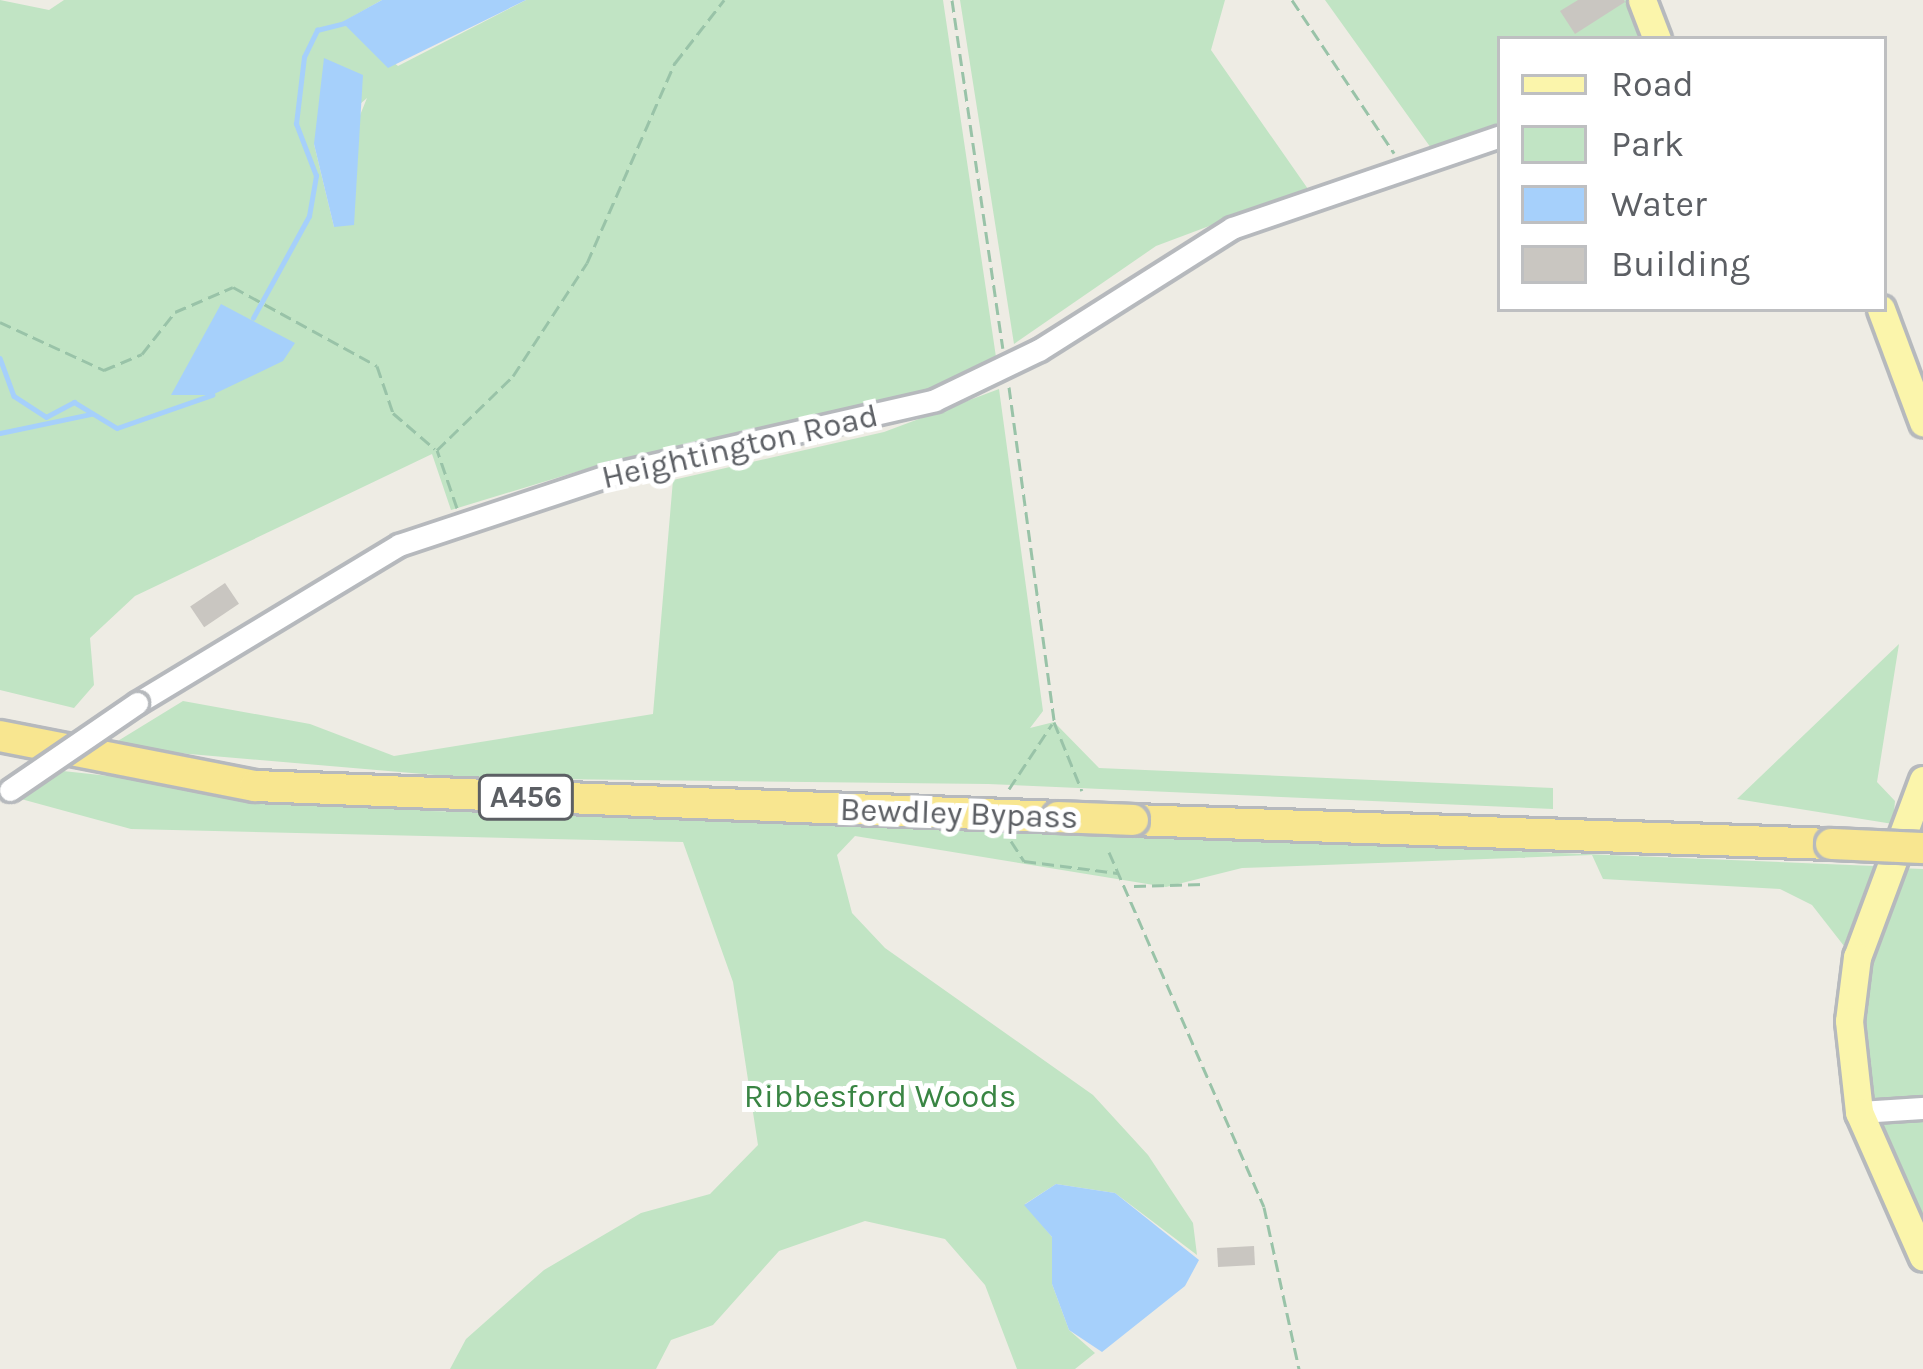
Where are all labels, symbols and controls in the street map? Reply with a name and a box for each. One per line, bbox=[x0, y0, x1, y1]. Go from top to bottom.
legend bbox=[1497, 36, 1887, 312]
text: Road bbox=[1611, 63, 1694, 105]
text: Park bbox=[1611, 123, 1684, 165]
text: Water bbox=[1611, 183, 1707, 225]
text: Building bbox=[1611, 243, 1750, 285]
street label: Heightington Road bbox=[598, 396, 882, 498]
road number: A456 bbox=[475, 773, 577, 821]
street label: Bewdley Bypass bbox=[839, 790, 1079, 838]
park label: Ribbesford Woods bbox=[744, 1077, 1016, 1117]

